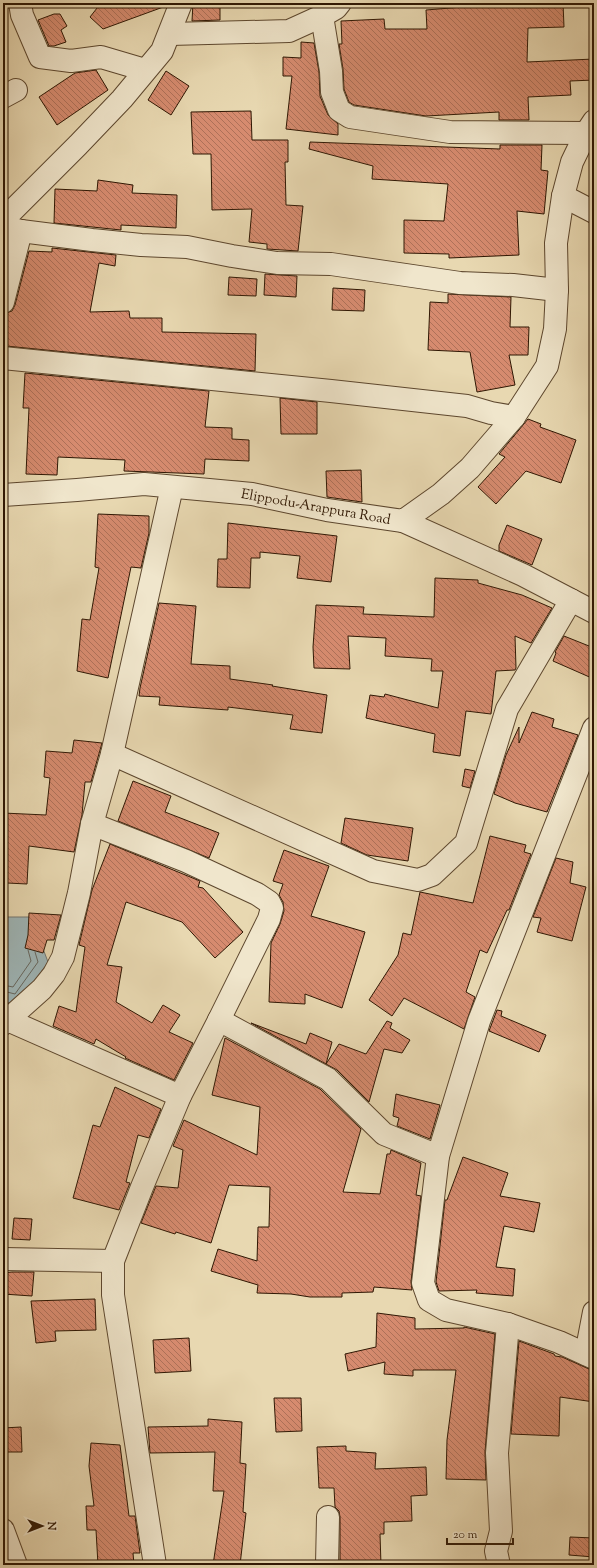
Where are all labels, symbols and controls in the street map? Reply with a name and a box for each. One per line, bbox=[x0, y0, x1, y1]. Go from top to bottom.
street label: Elippodu-Arappura Road bbox=[239, 485, 392, 531]
north arrow bbox=[22, 1506, 62, 1546]
scale bar bbox=[447, 1520, 513, 1546]
text: N bbox=[43, 1521, 59, 1531]
text: 20 m bbox=[453, 1526, 478, 1544]

